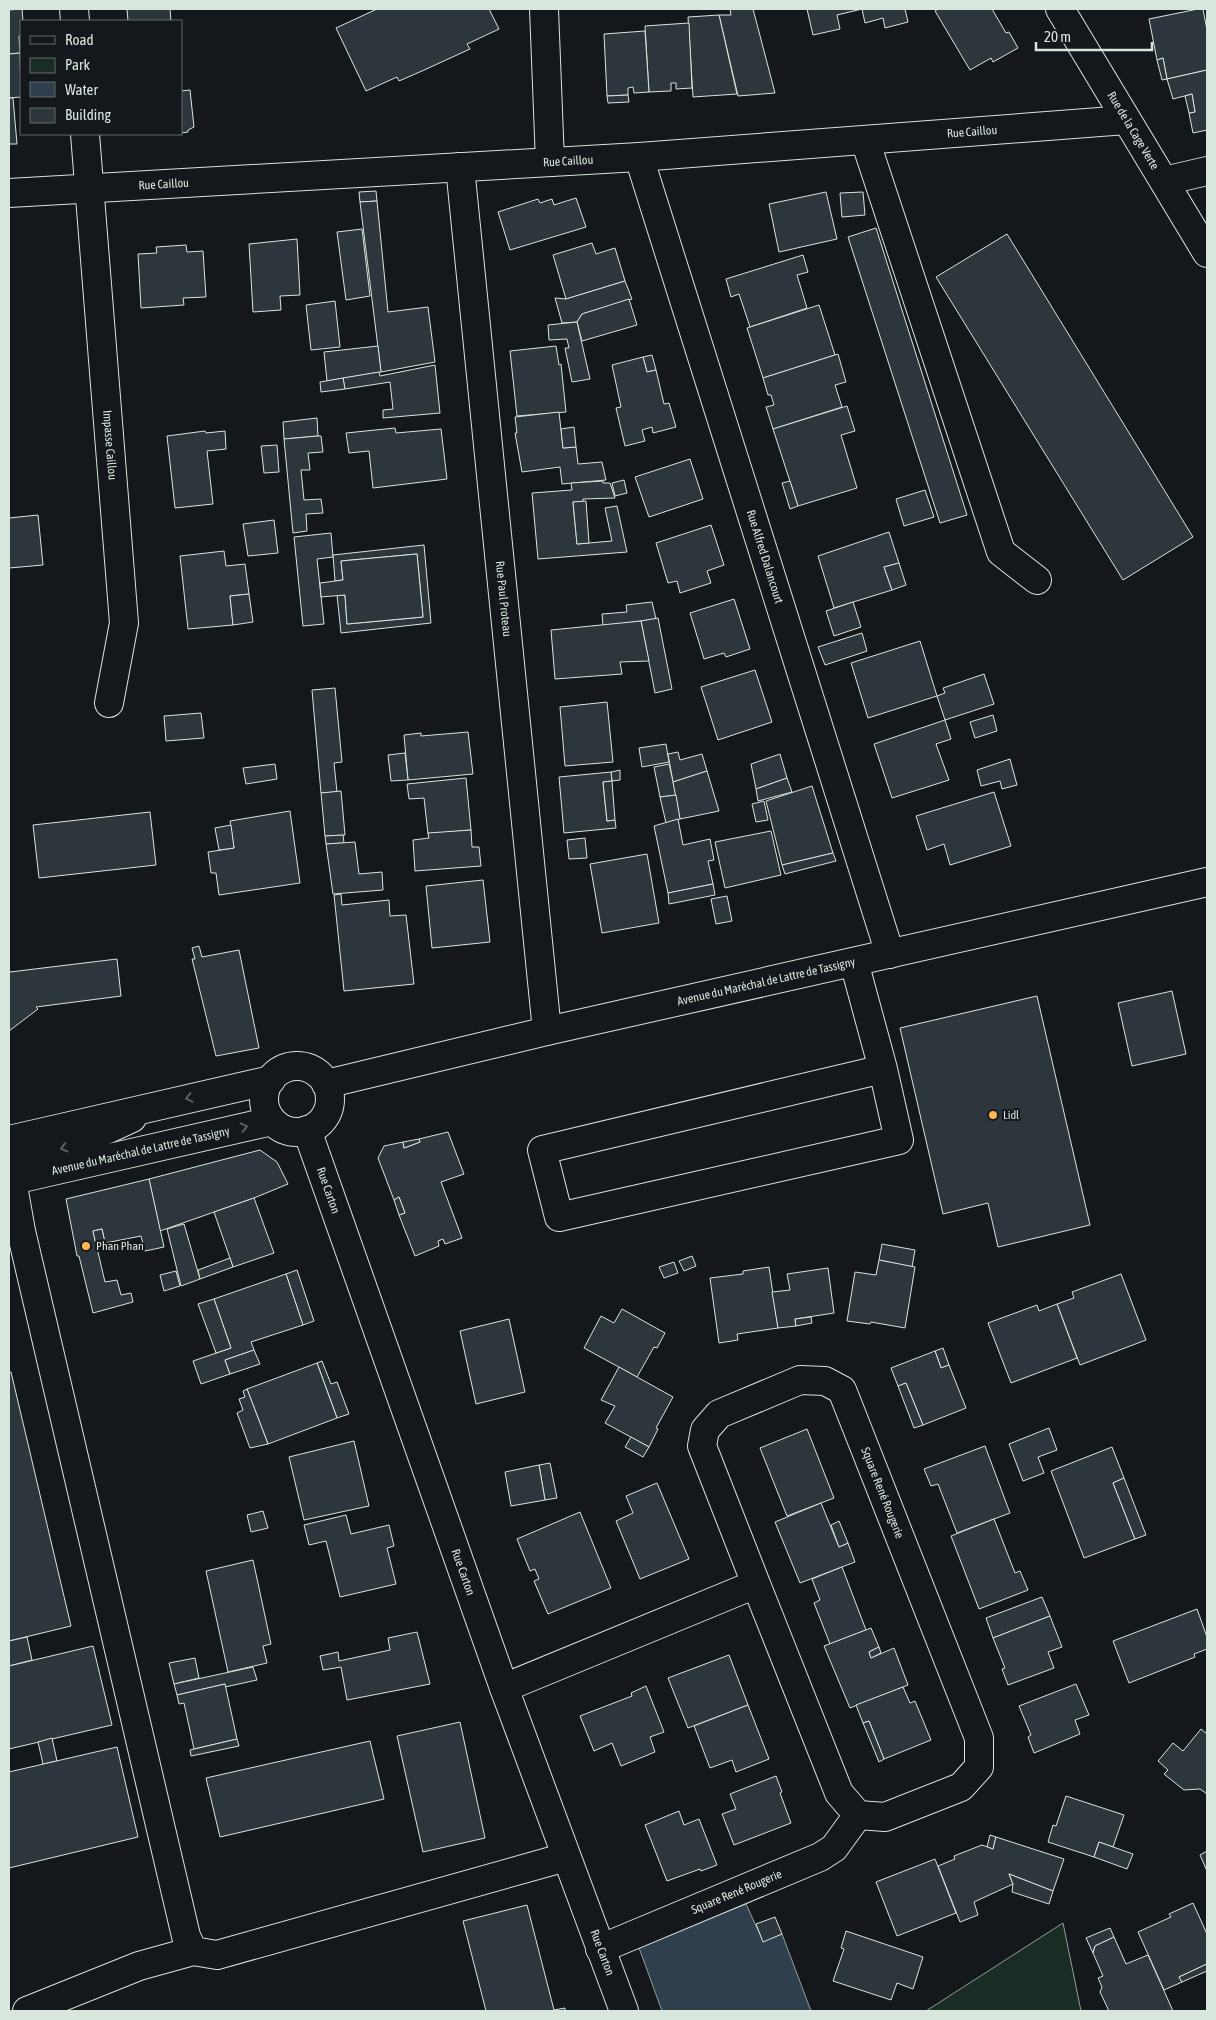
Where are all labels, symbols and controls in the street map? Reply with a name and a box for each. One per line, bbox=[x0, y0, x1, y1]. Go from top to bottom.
legend bbox=[20, 20, 182, 135]
scale bar bbox=[1036, 20, 1152, 52]
text: 20 m bbox=[1044, 28, 1071, 45]
text: Road bbox=[65, 31, 94, 48]
text: Park bbox=[65, 56, 90, 73]
text: Water bbox=[65, 81, 98, 98]
street label: Rue de la Cage Verte bbox=[1104, 89, 1162, 172]
text: Building bbox=[65, 106, 111, 123]
street label: Rue Caillou bbox=[946, 123, 998, 141]
street label: Rue Caillou bbox=[543, 153, 594, 169]
street label: Rue Caillou bbox=[138, 176, 189, 193]
street label: Impasse Caillou bbox=[100, 410, 120, 481]
street label: Rue Alfred Dalancourt bbox=[744, 508, 786, 606]
street label: Rue Paul Proteau bbox=[493, 560, 514, 638]
street label: Avenue du Maréchal de Lattre de Tassigny bbox=[676, 955, 857, 1008]
one-way arrow bbox=[185, 1092, 194, 1103]
place label: Lidl bbox=[1003, 1108, 1020, 1122]
marker: Lidl bbox=[987, 1109, 999, 1121]
one-way arrow bbox=[239, 1122, 248, 1133]
street label: Avenue du Maréchal de Lattre de Tassigny bbox=[50, 1124, 231, 1178]
one-way arrow bbox=[60, 1142, 68, 1153]
street label: Rue Carton bbox=[314, 1165, 343, 1215]
place label: Phan Phan bbox=[96, 1239, 144, 1253]
marker: Phan Phan bbox=[80, 1240, 92, 1252]
street label: Square René Rougerie bbox=[858, 1445, 907, 1540]
street label: Rue Carton bbox=[449, 1547, 478, 1597]
street label: Square René Rougerie bbox=[689, 1867, 784, 1917]
street label: Rue Carton bbox=[587, 1928, 617, 1978]

